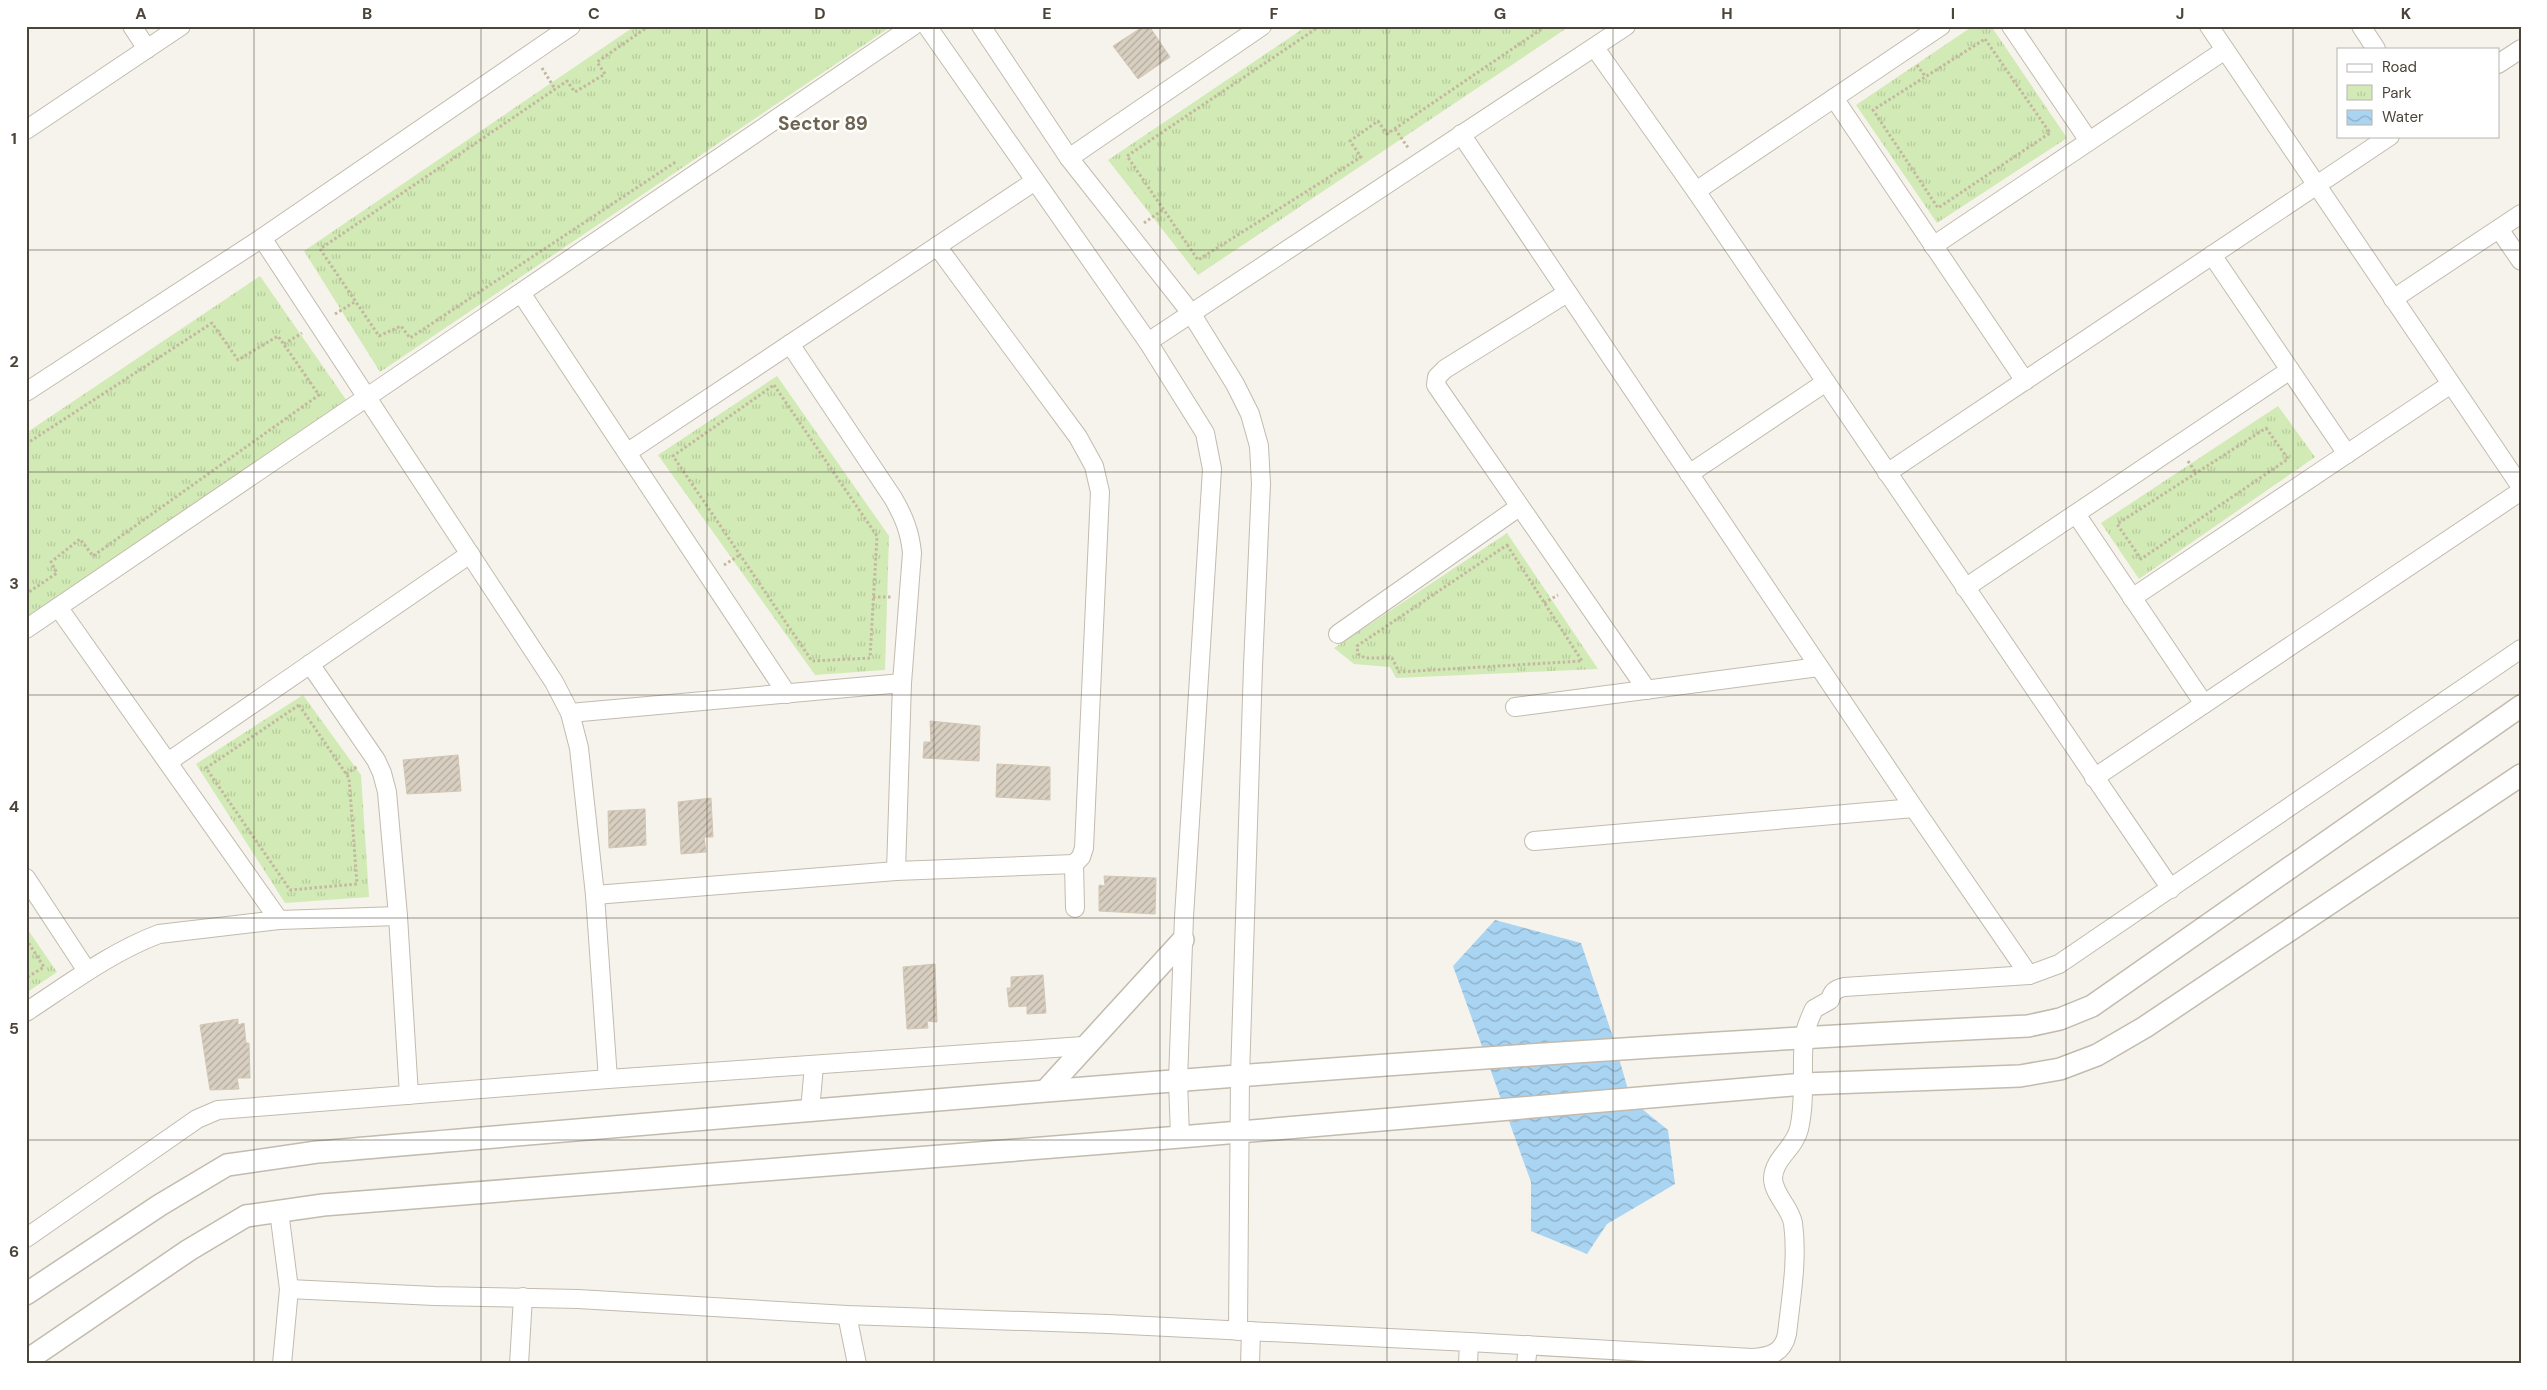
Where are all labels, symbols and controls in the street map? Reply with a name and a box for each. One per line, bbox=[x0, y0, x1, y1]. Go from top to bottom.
text: A bbox=[135, 3, 147, 24]
text: B bbox=[362, 3, 372, 24]
text: C bbox=[588, 3, 600, 24]
text: D bbox=[814, 3, 826, 24]
text: E bbox=[1042, 3, 1052, 24]
text: F bbox=[1270, 3, 1279, 24]
text: G bbox=[1494, 3, 1506, 24]
text: H bbox=[1721, 3, 1733, 24]
text: I bbox=[1951, 3, 1955, 24]
text: J bbox=[2176, 3, 2184, 24]
text: K bbox=[2401, 3, 2412, 24]
legend bbox=[2337, 48, 2500, 138]
text: Road bbox=[2382, 57, 2417, 77]
text: Park bbox=[2382, 83, 2412, 103]
text: Water bbox=[2382, 107, 2424, 127]
district label: Sector 89 bbox=[778, 111, 868, 136]
text: 1 bbox=[11, 128, 17, 149]
text: 2 bbox=[9, 351, 19, 372]
text: 3 bbox=[9, 573, 19, 594]
text: 4 bbox=[9, 796, 19, 817]
text: 5 bbox=[9, 1018, 19, 1039]
text: 6 bbox=[9, 1241, 19, 1262]

